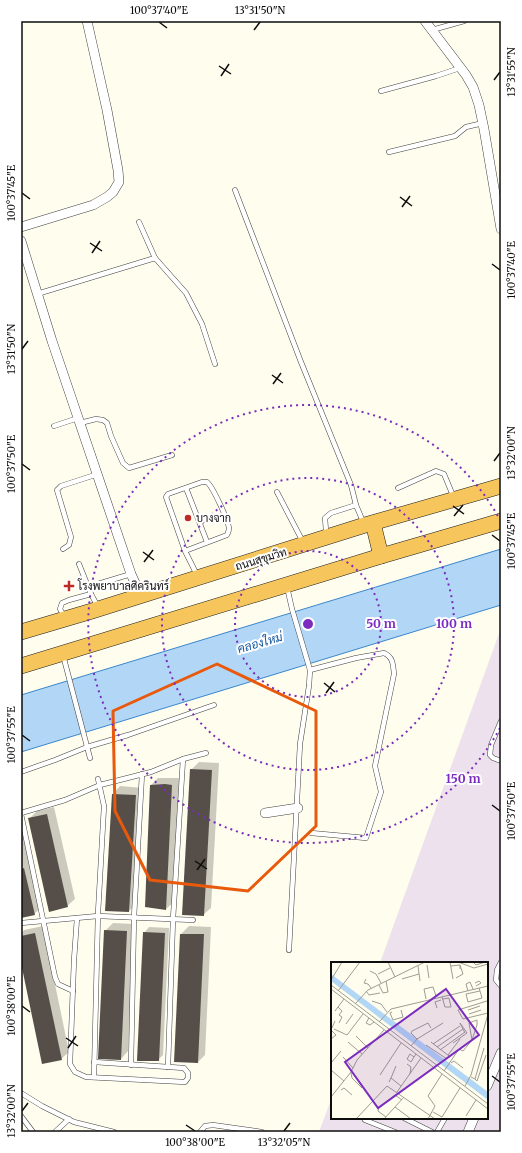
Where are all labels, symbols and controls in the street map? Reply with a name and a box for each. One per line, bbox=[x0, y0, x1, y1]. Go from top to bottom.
text: 100°37'40"E bbox=[130, 4, 189, 17]
text: 13°31'50"N bbox=[235, 4, 286, 17]
text: 13°31'55"N bbox=[505, 47, 518, 97]
text: 100°37'45"E bbox=[5, 164, 18, 221]
text: 100°37'40"E bbox=[505, 240, 518, 299]
text: 13°31'50"N bbox=[5, 323, 18, 374]
text: 13°32'00"N bbox=[505, 426, 518, 480]
text: 100°37'50"E bbox=[5, 434, 18, 493]
place label: บางจาก bbox=[196, 511, 231, 525]
text: 100°37'45"E bbox=[505, 512, 518, 569]
marker: บางจาก bbox=[183, 513, 193, 523]
street label: ถนนสุขุมวิท bbox=[234, 545, 289, 575]
place label: โรงพยาบาลศิครินทร์ bbox=[77, 578, 169, 593]
marker: โรงพยาบาลศิครินทร์ bbox=[63, 580, 75, 592]
text: 50 m bbox=[366, 616, 396, 631]
text: 100 m bbox=[436, 616, 472, 631]
centre of rings bbox=[301, 617, 315, 631]
water label: คลองใหม่ bbox=[236, 629, 285, 656]
text: 100°37'55"E bbox=[5, 706, 18, 764]
text: 150 m bbox=[446, 771, 481, 786]
text: 100°37'50"E bbox=[505, 781, 518, 840]
inset map bbox=[331, 962, 488, 1119]
text: 100°38'00"E bbox=[5, 976, 18, 1036]
text: 100°37'55"E bbox=[505, 1053, 518, 1111]
text: 13°32'00"N bbox=[5, 1084, 18, 1138]
text: 100°38'00"E bbox=[165, 1136, 225, 1149]
text: 13°32'05"N bbox=[258, 1136, 310, 1149]

